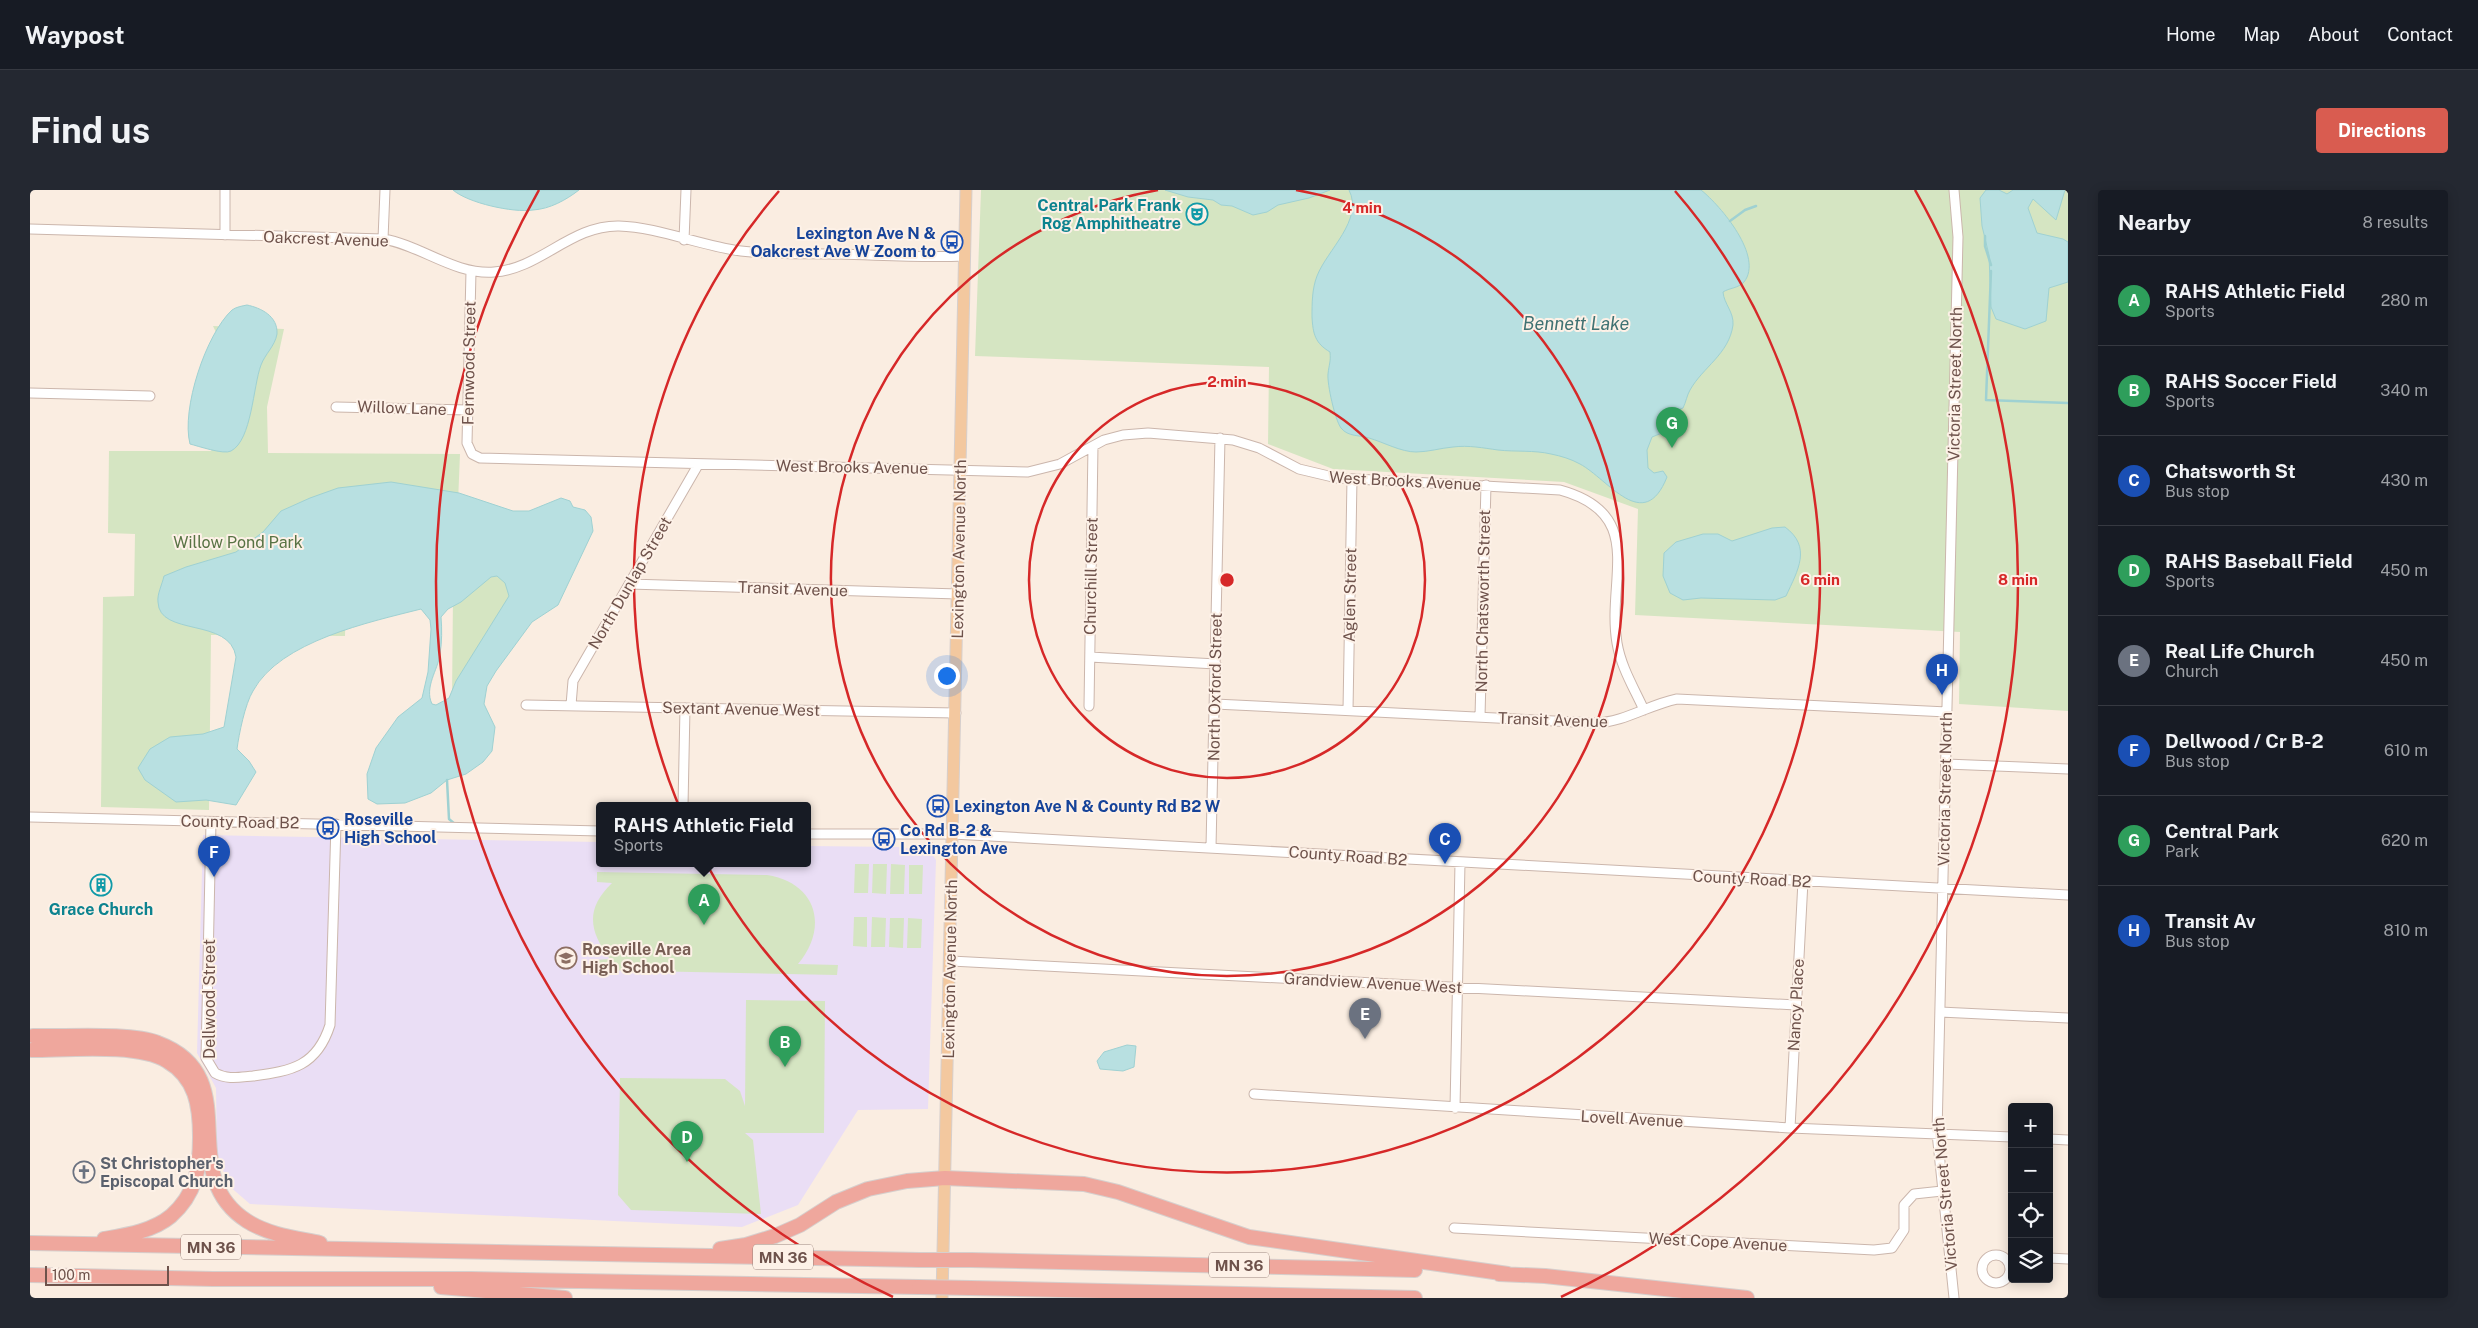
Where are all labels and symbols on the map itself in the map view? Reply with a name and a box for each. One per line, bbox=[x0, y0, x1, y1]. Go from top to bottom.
place label: Central Park Frank Rog Amphitheatre bbox=[1037, 196, 1181, 233]
text: 4 min bbox=[1342, 199, 1382, 216]
theatre icon: Central Park Frank Rog Amphitheatre bbox=[1185, 202, 1209, 226]
place label: Lexington Ave N & Oakcrest Ave W Zoom to bbox=[750, 224, 936, 261]
street label: Oakcrest Avenue bbox=[263, 227, 389, 251]
bus stop icon: Lexington Ave N & Oakcrest Ave W Zoom to bbox=[940, 230, 964, 254]
street label: Fernwood Street bbox=[458, 301, 480, 425]
street label: Victoria Street North bbox=[1944, 307, 1966, 461]
water label: Bennett Lake bbox=[1523, 313, 1629, 334]
text: 2 min bbox=[1207, 373, 1247, 390]
street label: Willow Lane bbox=[357, 397, 447, 419]
pin: G bbox=[1656, 407, 1688, 448]
street label: West Brooks Avenue bbox=[776, 456, 928, 478]
street label: Lexington Avenue North bbox=[948, 459, 970, 639]
street label: West Brooks Avenue bbox=[1329, 468, 1481, 494]
street label: North Chatsworth Street bbox=[1472, 509, 1494, 693]
street label: North Dunlap Street bbox=[584, 513, 676, 653]
street label: Churchill Street bbox=[1080, 517, 1102, 635]
park label: Willow Pond Park bbox=[173, 533, 303, 552]
street label: Aglen Street bbox=[1340, 548, 1360, 642]
centre of rings bbox=[1218, 571, 1236, 589]
text: 6 min bbox=[1800, 571, 1840, 588]
text: 8 min bbox=[1998, 571, 2038, 588]
street label: Transit Avenue bbox=[738, 578, 848, 600]
street label: North Oxford Street bbox=[1204, 613, 1226, 761]
pin: H bbox=[1926, 654, 1958, 695]
your location bbox=[934, 663, 960, 689]
street label: Sextant Avenue West bbox=[662, 698, 820, 720]
street label: Transit Avenue bbox=[1498, 709, 1608, 731]
street label: Victoria Street North bbox=[1934, 712, 1956, 866]
bus stop icon: Lexington Ave N & County Rd B2 W bbox=[926, 794, 950, 818]
place label: Lexington Ave N & County Rd B2 W bbox=[954, 797, 1221, 816]
place label: Roseville High School bbox=[344, 810, 437, 847]
street label: County Road B2 bbox=[180, 811, 300, 833]
bus stop icon: Roseville High School bbox=[316, 816, 340, 840]
place label: Co Rd B-2 & Lexington Ave bbox=[900, 821, 1008, 858]
pin: C bbox=[1429, 823, 1461, 864]
bus stop icon: Co Rd B-2 & Lexington Ave bbox=[872, 827, 896, 851]
pin: F bbox=[198, 836, 230, 877]
street label: County Road B2 bbox=[1288, 842, 1408, 870]
street label: County Road B2 bbox=[1692, 866, 1812, 892]
building icon: Grace Church bbox=[89, 873, 113, 897]
street label: Lexington Avenue North bbox=[939, 879, 961, 1059]
pin: A bbox=[688, 884, 720, 925]
place label: Grace Church bbox=[49, 900, 153, 919]
street label: Dellwood Street bbox=[200, 939, 219, 1059]
place label: Roseville Area High School bbox=[582, 940, 691, 977]
school or university icon: Roseville Area High School bbox=[554, 946, 578, 970]
street label: Nancy Place bbox=[1784, 958, 1808, 1052]
street label: Grandview Avenue West bbox=[1283, 969, 1463, 997]
pin: E bbox=[1349, 998, 1381, 1039]
pin: B bbox=[769, 1026, 801, 1067]
street label: Lovell Avenue bbox=[1580, 1107, 1684, 1131]
street label: Victoria Street North bbox=[1929, 1116, 1961, 1272]
pin: D bbox=[671, 1121, 703, 1162]
place label: St Christopher's Episcopal Church bbox=[100, 1154, 233, 1191]
church icon: St Christopher's Episcopal Church bbox=[72, 1160, 96, 1184]
street label: West Cope Avenue bbox=[1648, 1229, 1788, 1255]
road number: MN 36 bbox=[181, 1234, 241, 1260]
road number: MN 36 bbox=[753, 1244, 813, 1270]
road number: MN 36 bbox=[1209, 1252, 1269, 1278]
scale bar bbox=[45, 1263, 169, 1286]

